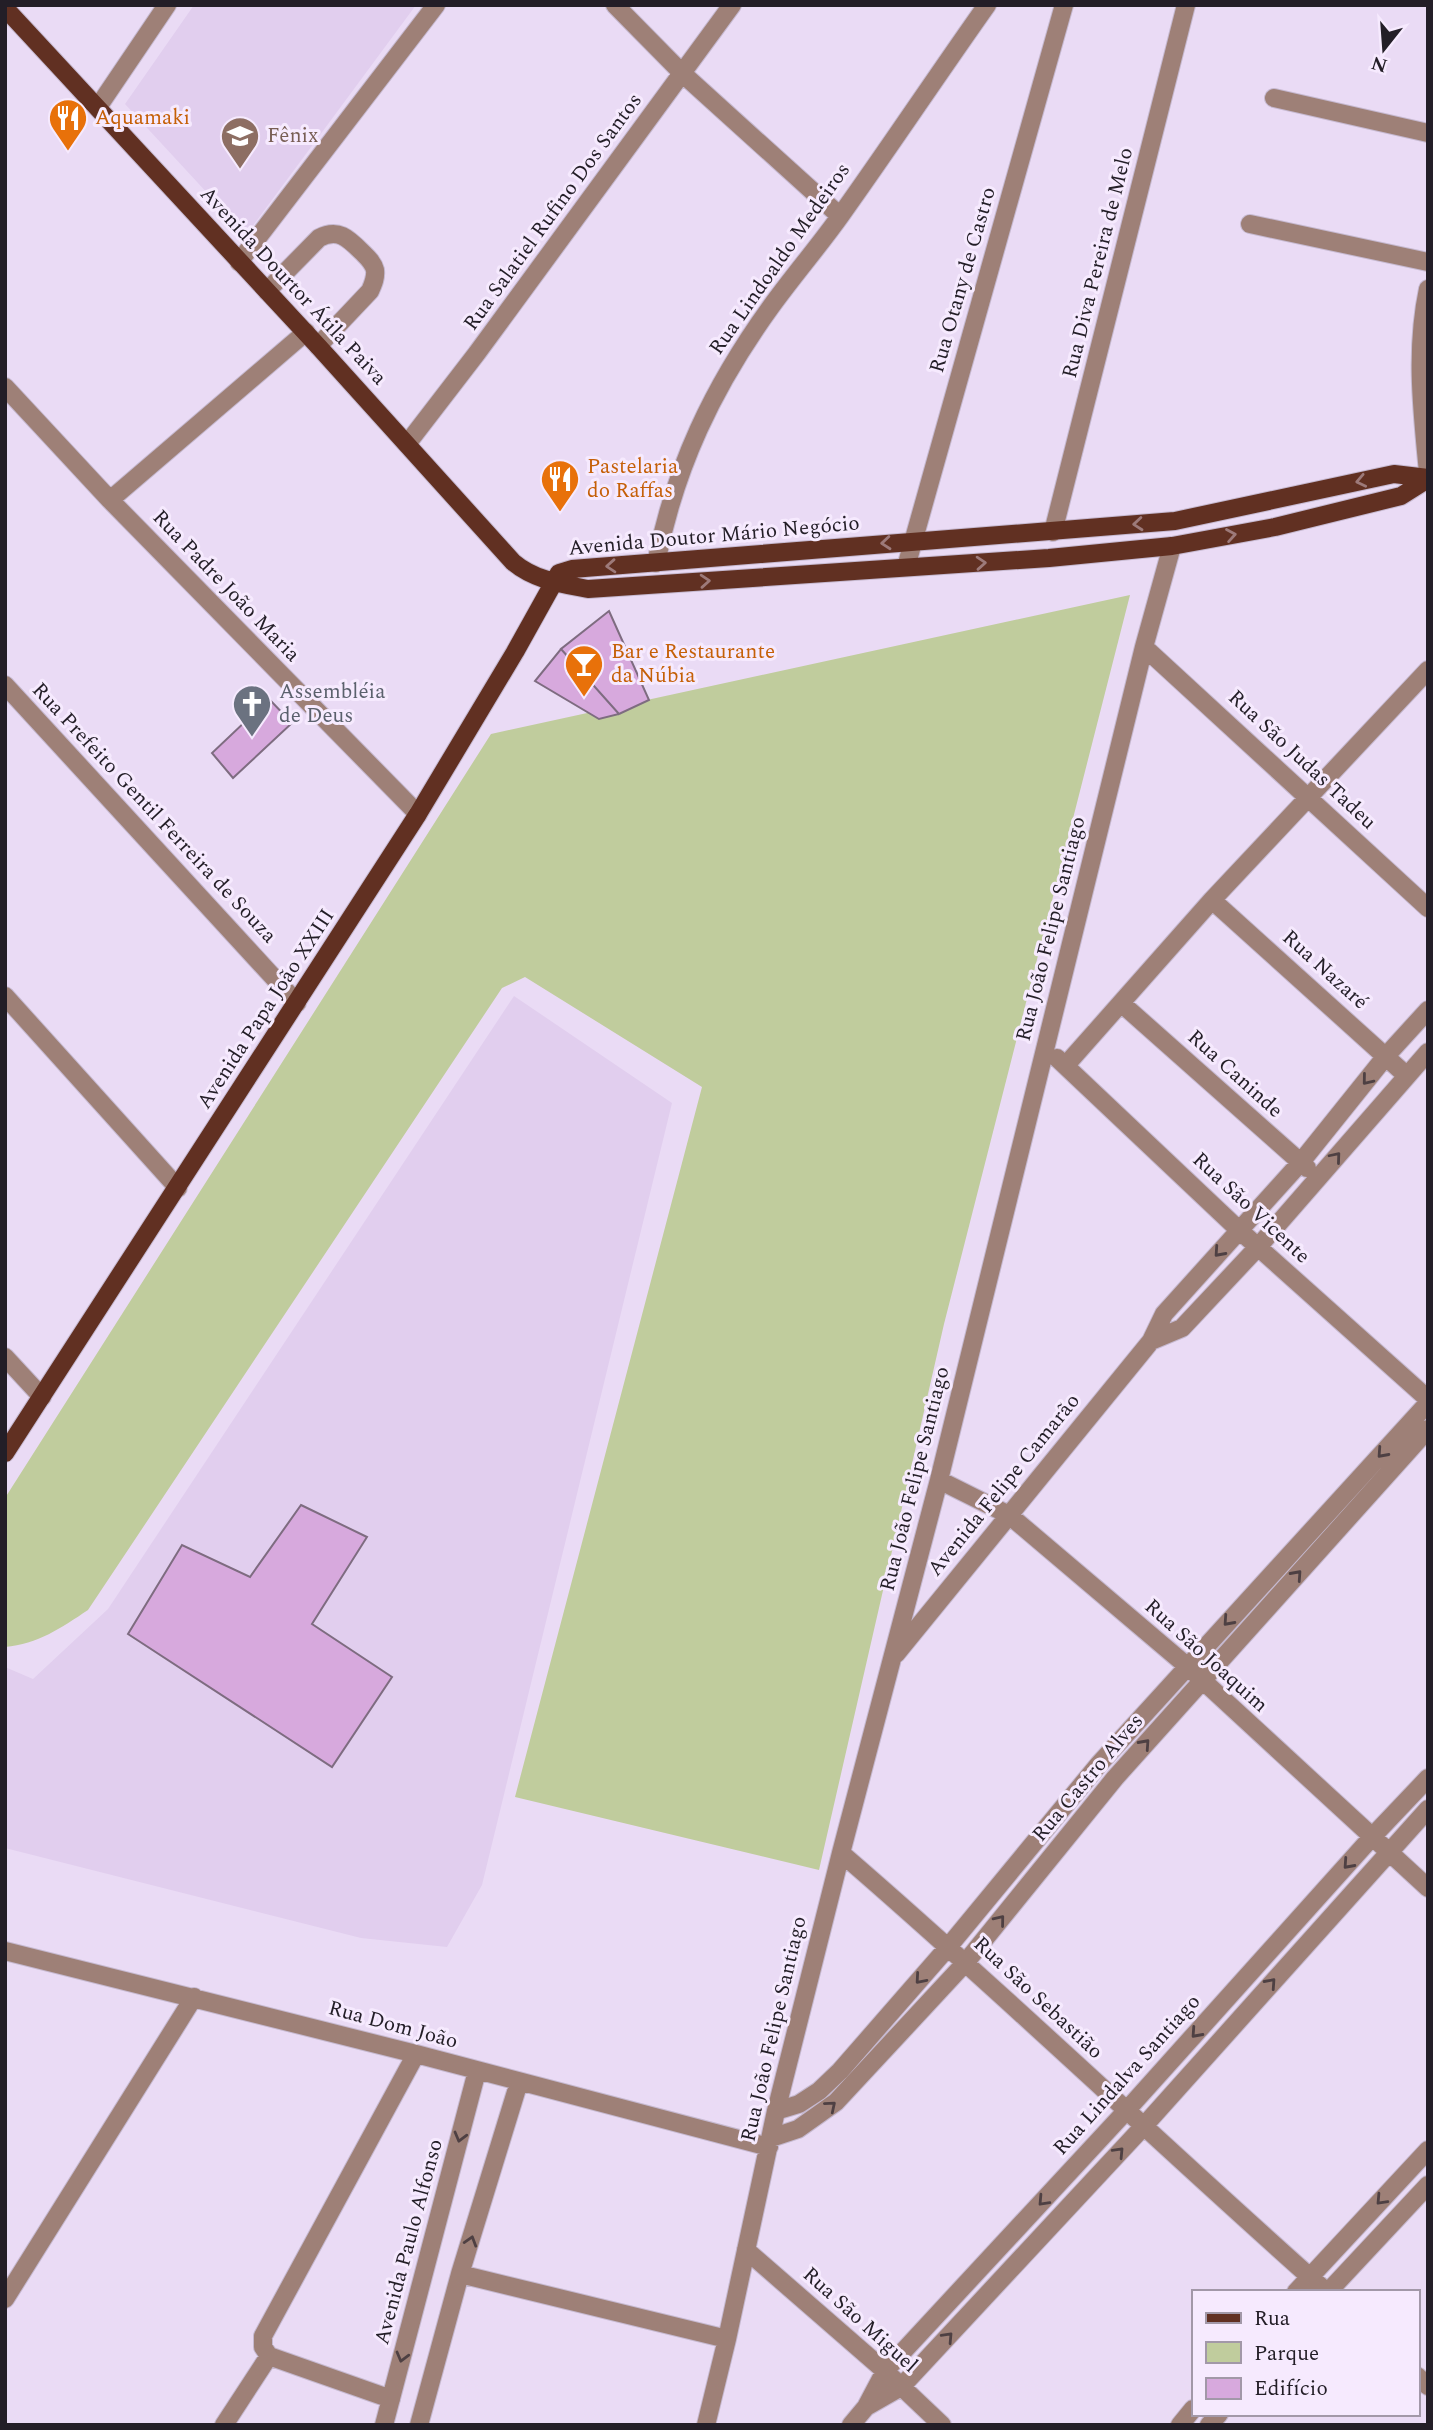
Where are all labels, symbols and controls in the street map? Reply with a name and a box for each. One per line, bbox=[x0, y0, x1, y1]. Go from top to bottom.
north arrow bbox=[1349, 14, 1419, 84]
text: N bbox=[1368, 48, 1391, 80]
street label: Rua Salatiel Rufino Dos Santos bbox=[456, 86, 650, 338]
restaurant icon: Aquamaki bbox=[47, 97, 89, 152]
place label: Aquamaki bbox=[95, 102, 190, 134]
school or university icon: Fênix bbox=[219, 115, 261, 170]
place label: Fênix bbox=[267, 120, 319, 152]
street label: Rua Diva Pereira de Melo bbox=[1054, 144, 1142, 382]
street label: Rua Lindoaldo Medeiros bbox=[701, 156, 859, 362]
street label: Avenida Dourtor Átila Paiva bbox=[192, 179, 395, 393]
street label: Rua Otany de Castro bbox=[921, 183, 1005, 377]
place label: Pastelaria do Raffas bbox=[587, 451, 679, 507]
restaurant icon: Pastelaria do Raffas bbox=[539, 458, 581, 513]
one-way arrow bbox=[1355, 472, 1367, 487]
street label: Rua Padre João Maria bbox=[144, 502, 308, 670]
street label: Avenida Doutor Mário Negócio bbox=[567, 507, 861, 565]
one-way arrow bbox=[1132, 516, 1143, 531]
one-way arrow bbox=[1225, 528, 1237, 543]
one-way arrow bbox=[880, 535, 891, 550]
one-way arrow bbox=[975, 555, 986, 570]
one-way arrow bbox=[605, 558, 616, 573]
one-way arrow bbox=[699, 574, 710, 589]
place label: Bar e Restaurante da Núbia bbox=[611, 636, 775, 692]
bar icon: Bar e Restaurante da Núbia bbox=[563, 643, 605, 698]
street label: Rua Prefeito Gentil Ferreira de Souza bbox=[24, 675, 284, 951]
place label: Assembléia de Deus bbox=[279, 676, 386, 732]
street label: Rua São Judas Tadeu bbox=[1221, 682, 1384, 838]
church icon: Assembléia de Deus bbox=[231, 683, 273, 738]
street label: Rua João Felipe Santiago bbox=[1008, 813, 1094, 1045]
street label: Avenida Papa João XXIII bbox=[189, 902, 343, 1116]
street label: Rua Nazaré bbox=[1275, 922, 1375, 1018]
street label: Rua Caninde bbox=[1180, 1022, 1290, 1126]
one-way arrow bbox=[1363, 1071, 1375, 1084]
street label: Rua São Vicente bbox=[1185, 1145, 1317, 1271]
one-way arrow bbox=[1328, 1152, 1341, 1165]
one-way arrow bbox=[1215, 1244, 1227, 1257]
street label: Rua João Felipe Santiago bbox=[872, 1363, 958, 1595]
street label: Avenida Felipe Camarão bbox=[920, 1386, 1088, 1584]
one-way arrow bbox=[1377, 1445, 1390, 1458]
one-way arrow bbox=[1289, 1570, 1301, 1583]
street label: Rua São Joaquim bbox=[1137, 1592, 1275, 1720]
one-way arrow bbox=[1224, 1613, 1236, 1626]
street label: Rua Castro Alves bbox=[1025, 1707, 1151, 1849]
one-way arrow bbox=[1137, 1740, 1149, 1753]
one-way arrow bbox=[1344, 1855, 1356, 1868]
street label: Rua João Felipe Santiago bbox=[732, 1913, 816, 2145]
one-way arrow bbox=[992, 1915, 1004, 1928]
street label: Rua São Sebastião bbox=[966, 1929, 1110, 2067]
one-way arrow bbox=[916, 1971, 928, 1984]
one-way arrow bbox=[1263, 1978, 1275, 1991]
street label: Rua Lindalva Santiago bbox=[1046, 1987, 1208, 2163]
street label: Rua Dom João bbox=[325, 1992, 461, 2058]
one-way arrow bbox=[1192, 2025, 1204, 2038]
one-way arrow bbox=[822, 2102, 835, 2114]
one-way arrow bbox=[454, 2131, 468, 2143]
street label: Avenida Paulo Alfonso bbox=[366, 2136, 452, 2348]
one-way arrow bbox=[1111, 2147, 1124, 2160]
one-way arrow bbox=[1377, 2192, 1390, 2205]
one-way arrow bbox=[1039, 2193, 1051, 2206]
one-way arrow bbox=[462, 2235, 477, 2247]
street label: Rua São Miguel bbox=[795, 2259, 925, 2381]
legend bbox=[1192, 2290, 1419, 2416]
text: Rua bbox=[1254, 2303, 1291, 2335]
one-way arrow bbox=[939, 2332, 952, 2345]
text: Parque bbox=[1254, 2338, 1319, 2370]
one-way arrow bbox=[396, 2351, 411, 2363]
text: Edifício bbox=[1254, 2373, 1328, 2405]

